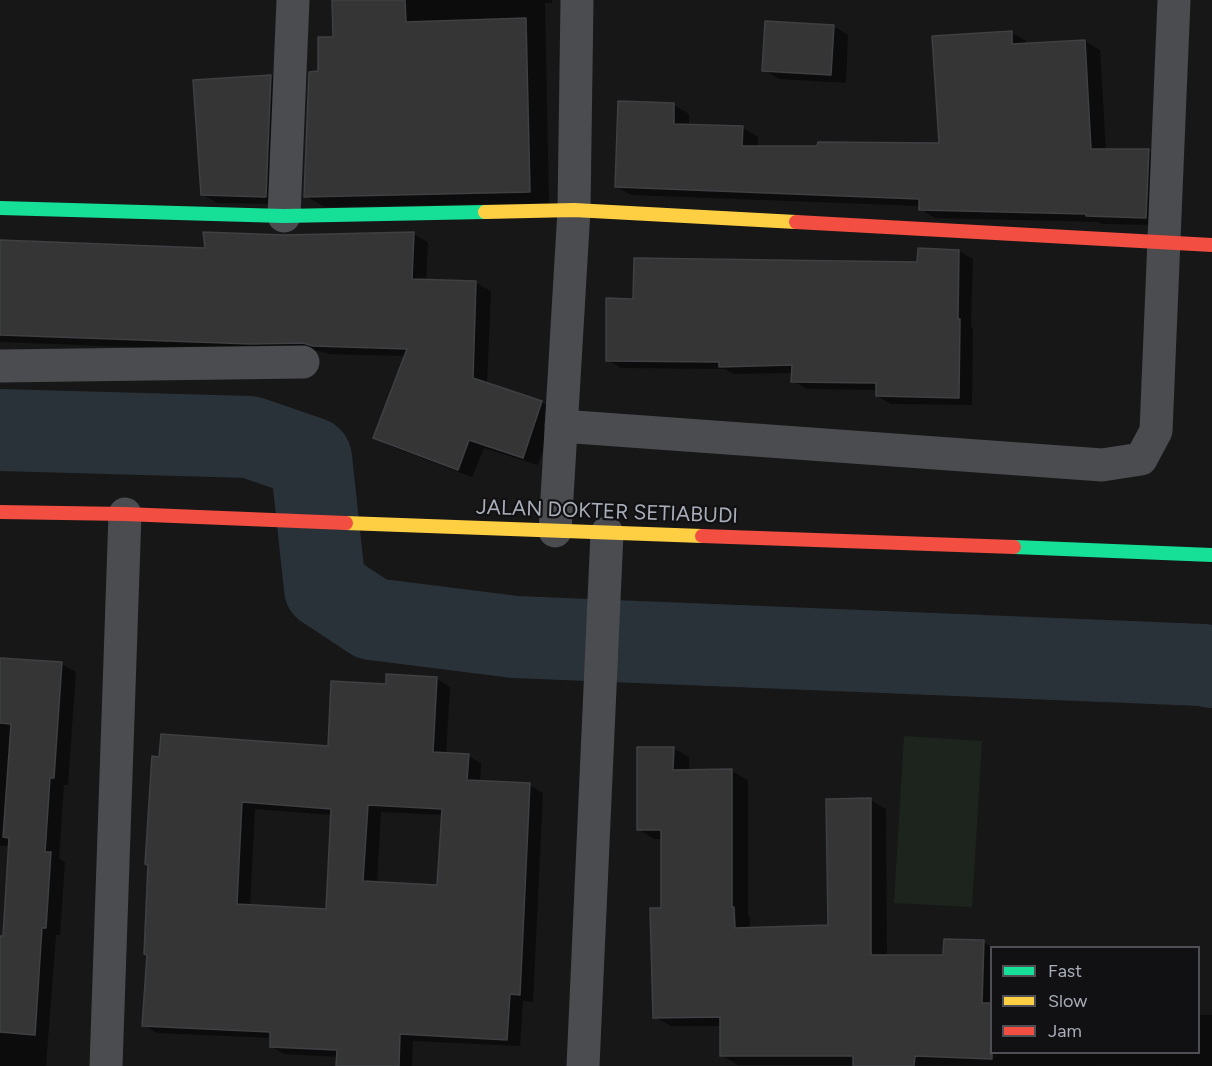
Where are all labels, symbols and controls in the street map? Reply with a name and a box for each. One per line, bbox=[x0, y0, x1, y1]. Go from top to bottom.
street label: JALAN DOKTER SETIABUDI bbox=[476, 495, 738, 529]
legend bbox=[990, 946, 1200, 1054]
text: Fast bbox=[1048, 960, 1082, 982]
text: Slow bbox=[1048, 990, 1087, 1012]
text: Jam bbox=[1048, 1020, 1082, 1042]

